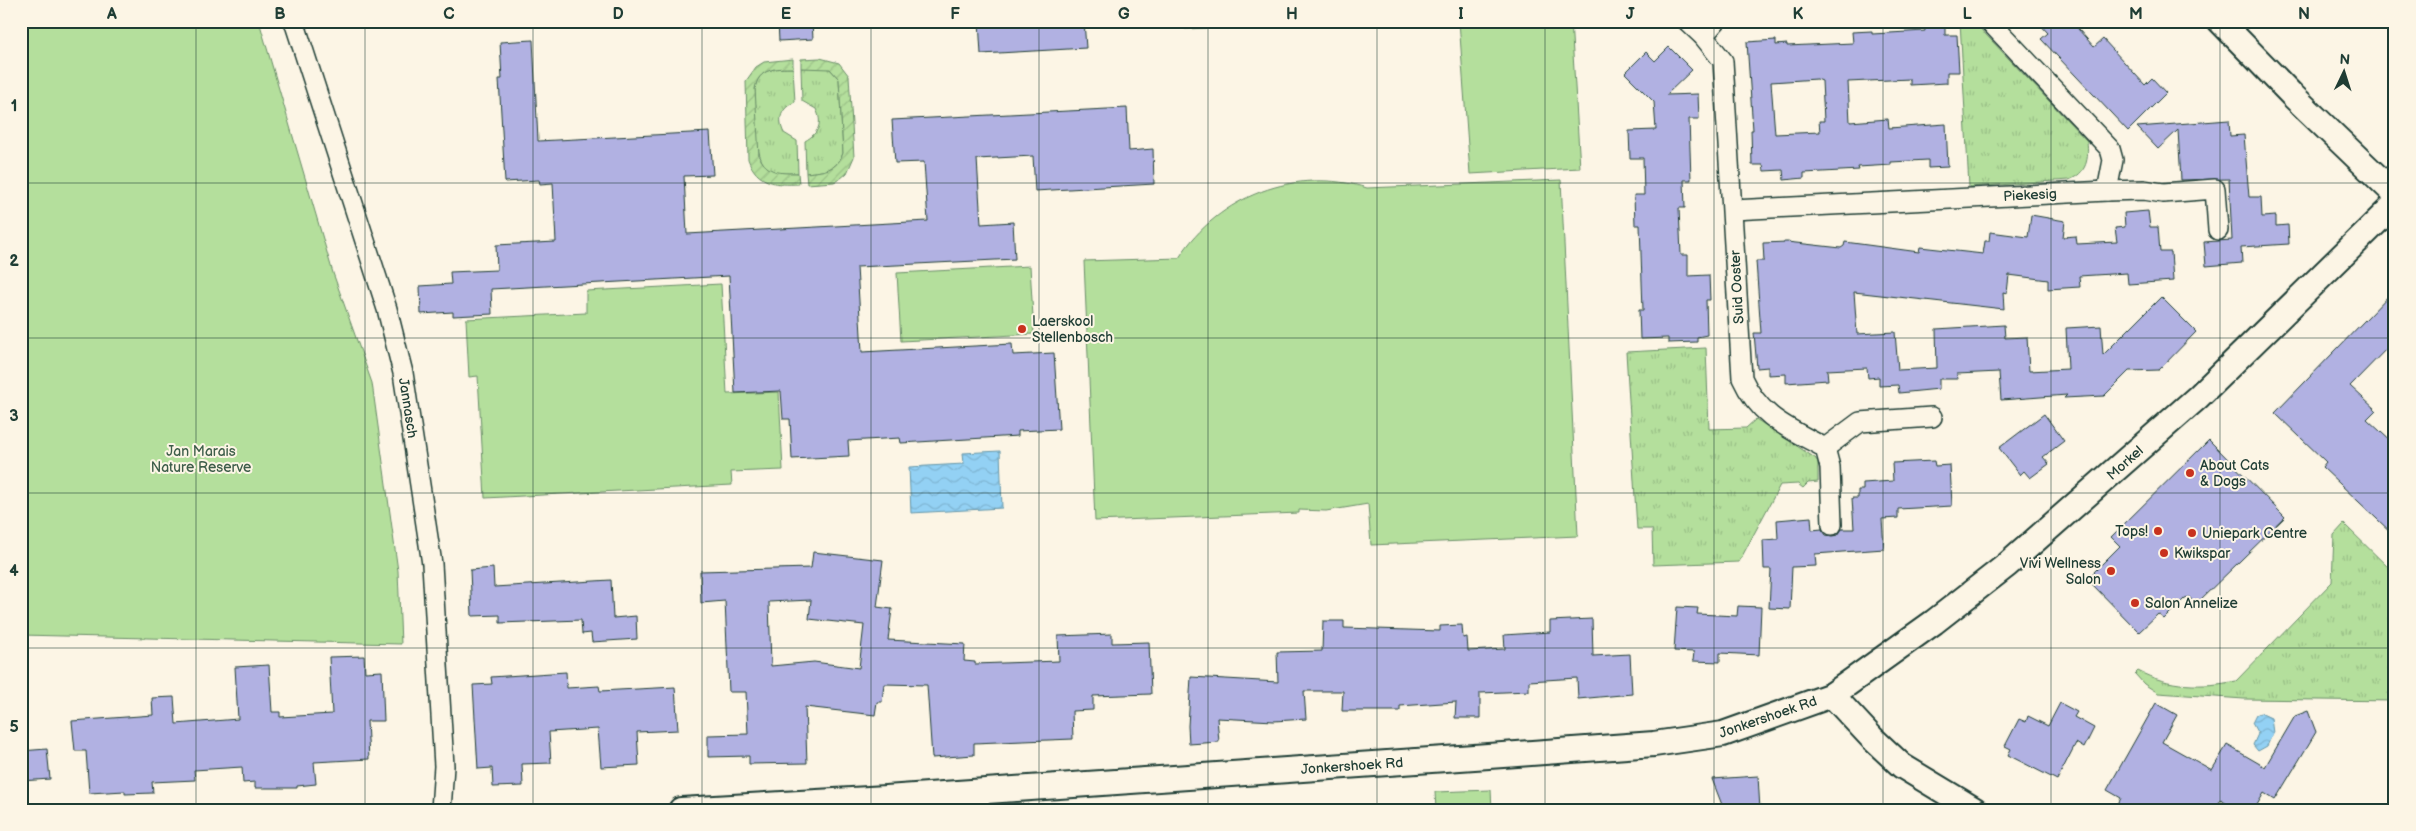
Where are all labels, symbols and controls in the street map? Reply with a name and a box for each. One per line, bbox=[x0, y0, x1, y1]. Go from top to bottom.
text: A bbox=[106, 5, 117, 24]
text: B bbox=[274, 5, 286, 24]
text: C bbox=[443, 5, 455, 24]
text: D bbox=[612, 5, 624, 24]
text: E bbox=[781, 5, 791, 24]
text: F bbox=[950, 5, 960, 24]
text: G bbox=[1118, 5, 1130, 24]
text: H bbox=[1286, 5, 1298, 24]
text: I bbox=[1458, 5, 1464, 24]
text: J bbox=[1626, 5, 1635, 24]
text: K bbox=[1793, 5, 1804, 24]
text: L bbox=[1962, 5, 1972, 24]
text: M bbox=[2129, 5, 2143, 24]
text: N bbox=[2298, 5, 2310, 24]
north arrow bbox=[2318, 48, 2368, 98]
text: N bbox=[2339, 51, 2351, 68]
text: 1 bbox=[11, 97, 17, 116]
street label: Piekesig bbox=[2003, 185, 2057, 205]
street label: Suid Ooster bbox=[1727, 249, 1747, 324]
text: 2 bbox=[9, 252, 19, 271]
place label: Laerskool Stellenbosch bbox=[1032, 313, 1113, 346]
marker: Laerskool Stellenbosch bbox=[1016, 323, 1028, 335]
street label: Jannasch bbox=[395, 377, 421, 440]
text: 3 bbox=[9, 407, 19, 426]
street label: Morkel bbox=[2103, 442, 2147, 484]
park label: Jan Marais Nature Reserve bbox=[151, 443, 251, 476]
place label: About Cats & Dogs bbox=[2200, 457, 2269, 490]
marker: About Cats & Dogs bbox=[2184, 467, 2196, 479]
place label: Tops! bbox=[2115, 523, 2148, 540]
marker: Tops! bbox=[2152, 525, 2164, 537]
place label: Uniepark Centre bbox=[2202, 525, 2307, 542]
marker: Uniepark Centre bbox=[2186, 527, 2198, 539]
place label: Kwikspar bbox=[2174, 545, 2231, 562]
marker: Kwikspar bbox=[2158, 547, 2170, 559]
place label: Vivi Wellness Salon bbox=[2020, 555, 2101, 588]
text: 4 bbox=[9, 562, 19, 581]
marker: Vivi Wellness Salon bbox=[2105, 565, 2117, 577]
place label: Salon Annelize bbox=[2145, 595, 2238, 612]
marker: Salon Annelize bbox=[2129, 597, 2141, 609]
street label: Jonkershoek Rd bbox=[1717, 692, 1819, 742]
text: 5 bbox=[9, 718, 19, 737]
street label: Jonkershoek Rd bbox=[1300, 754, 1404, 778]

